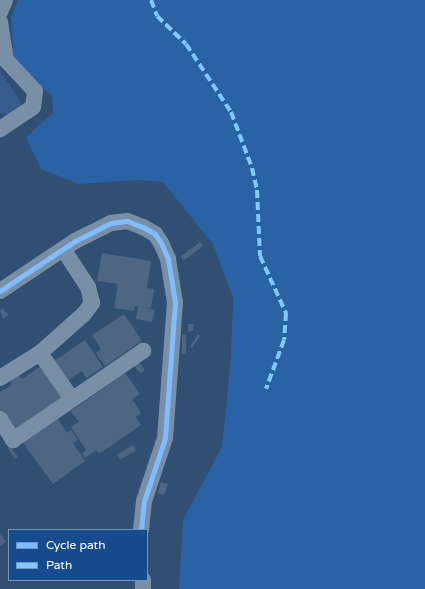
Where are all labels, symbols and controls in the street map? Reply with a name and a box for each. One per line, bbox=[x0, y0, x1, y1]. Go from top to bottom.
legend bbox=[8, 529, 148, 581]
text: Cycle path bbox=[46, 538, 105, 552]
text: Path bbox=[46, 558, 72, 572]

